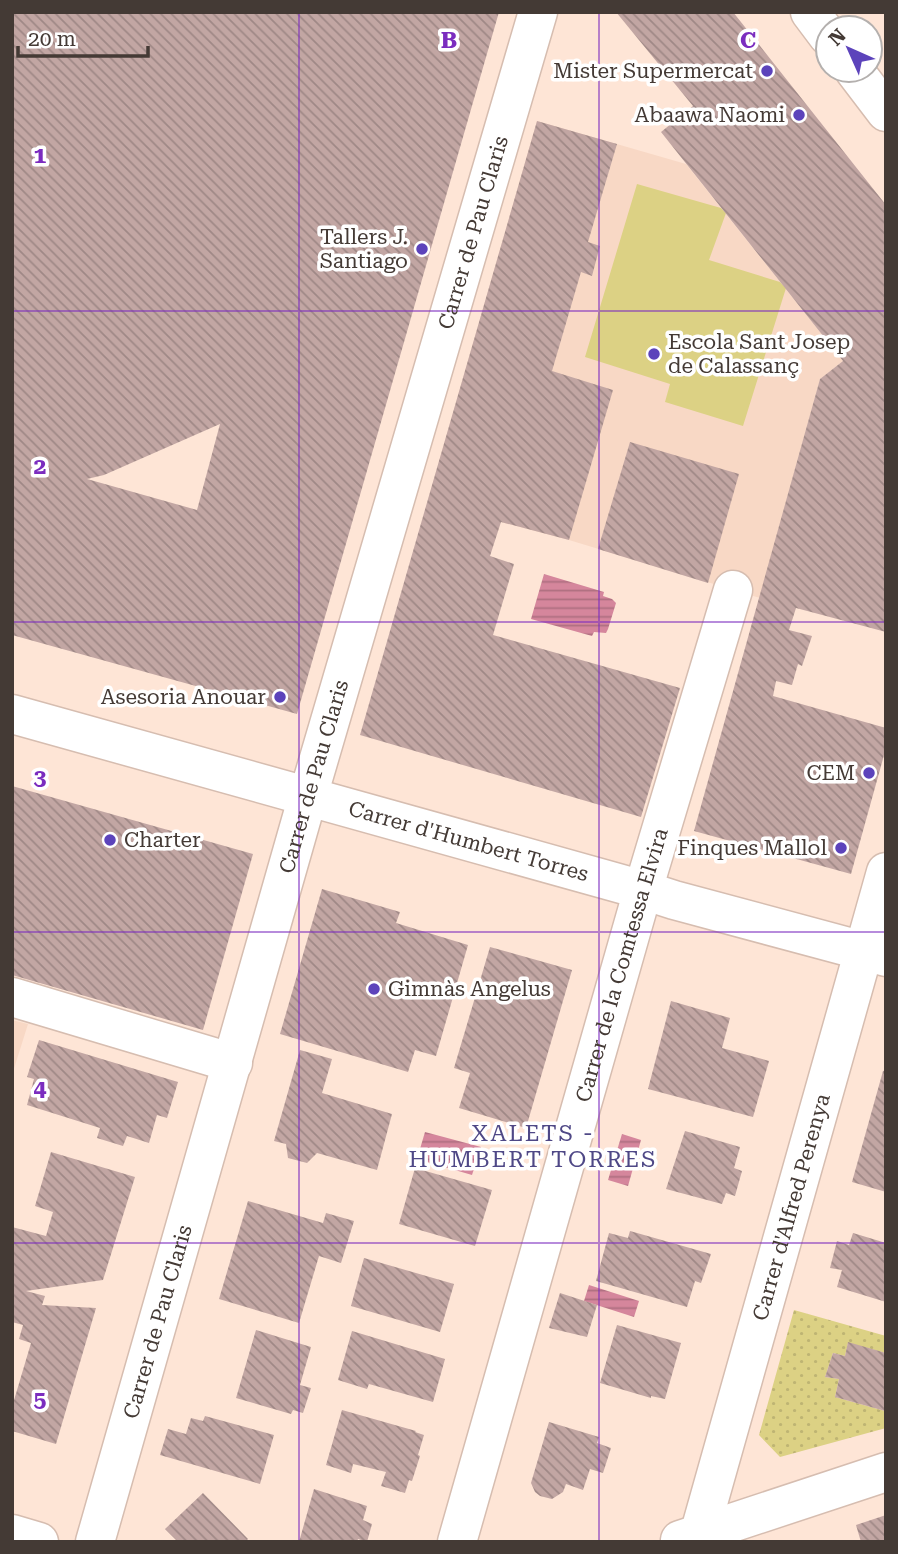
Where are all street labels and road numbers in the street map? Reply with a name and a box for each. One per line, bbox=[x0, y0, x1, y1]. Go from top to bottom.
street label: Carrer de Pau Claris bbox=[434, 133, 513, 332]
street label: Carrer de Pau Claris bbox=[274, 677, 353, 876]
street label: Carrer d'Humbert Torres bbox=[346, 796, 591, 886]
street label: Carrer de la Comtessa Elvira bbox=[571, 825, 673, 1105]
street label: Carrer d'Alfred Perenya bbox=[748, 1090, 835, 1323]
street label: Carrer de Pau Claris bbox=[119, 1222, 197, 1421]

